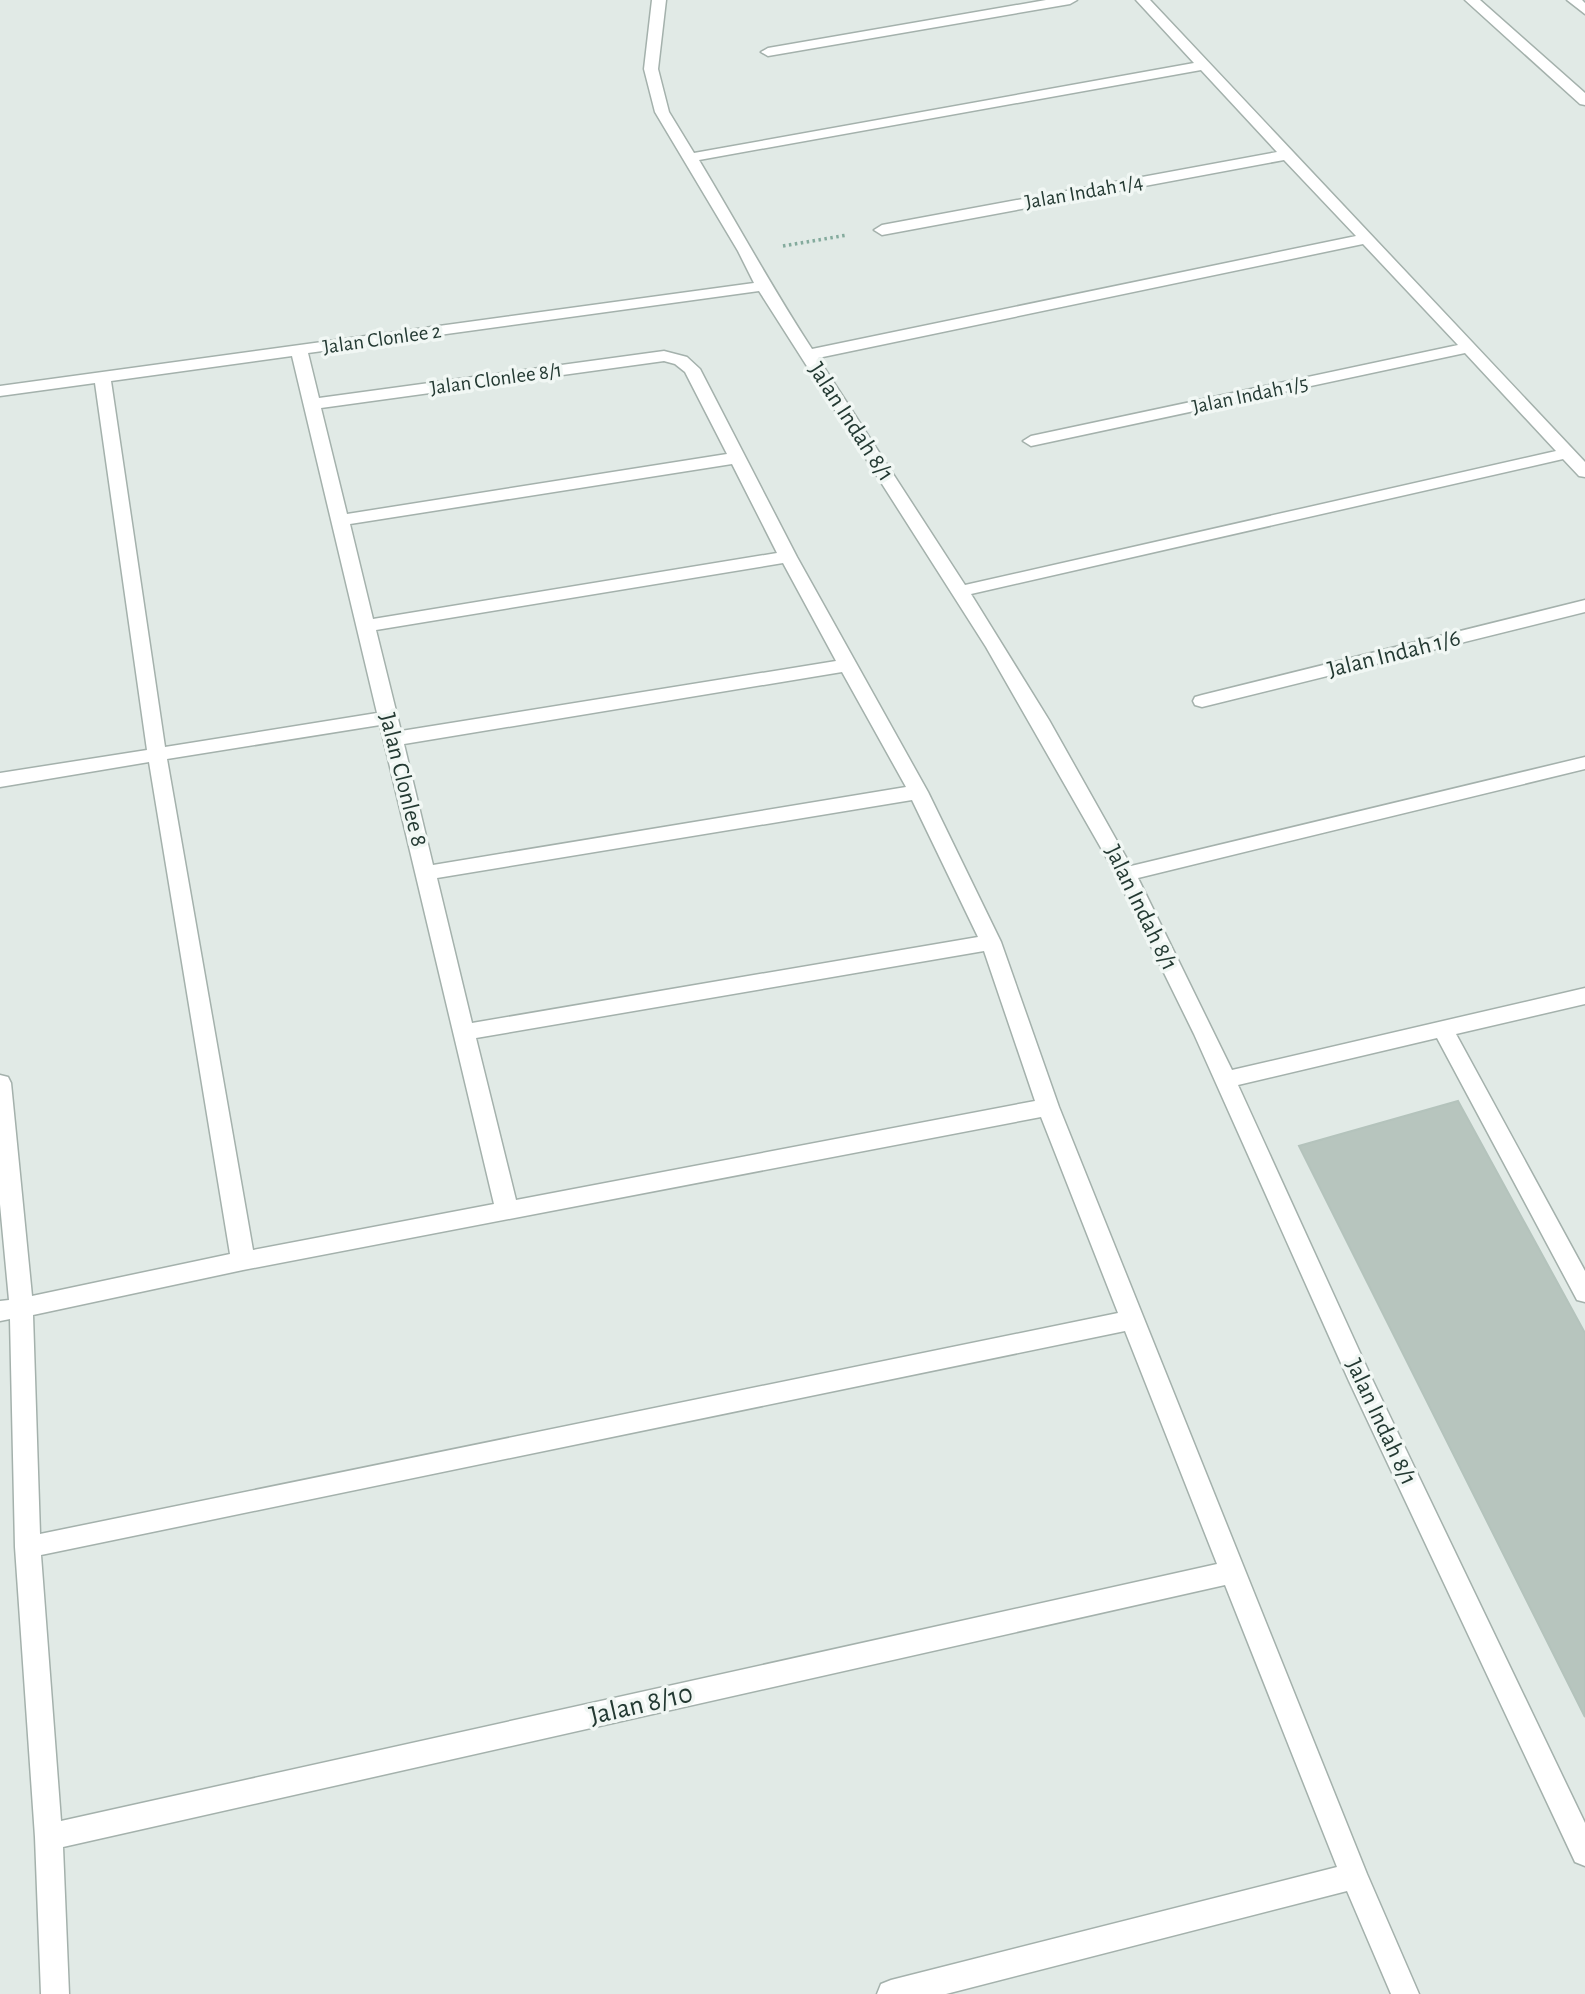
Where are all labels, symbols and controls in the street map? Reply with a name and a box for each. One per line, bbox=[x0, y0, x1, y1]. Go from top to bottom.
street label: Jalan Indah 1/4 bbox=[1023, 171, 1145, 213]
street label: Jalan Clonlee 2 bbox=[321, 320, 443, 358]
street label: Jalan Indah 8/1 bbox=[804, 358, 898, 486]
street label: Jalan Clonlee 8/1 bbox=[429, 359, 563, 399]
street label: Jalan Indah 1/5 bbox=[1190, 372, 1310, 418]
street label: Jalan Indah 1/6 bbox=[1325, 626, 1463, 682]
street label: Jalan Clonlee 8 bbox=[375, 711, 431, 849]
street label: Jalan Indah 8/1 bbox=[1100, 842, 1182, 974]
street label: Jalan Indah 8/1 bbox=[1341, 1355, 1421, 1489]
street label: Jalan 8/10 bbox=[586, 1680, 696, 1730]

